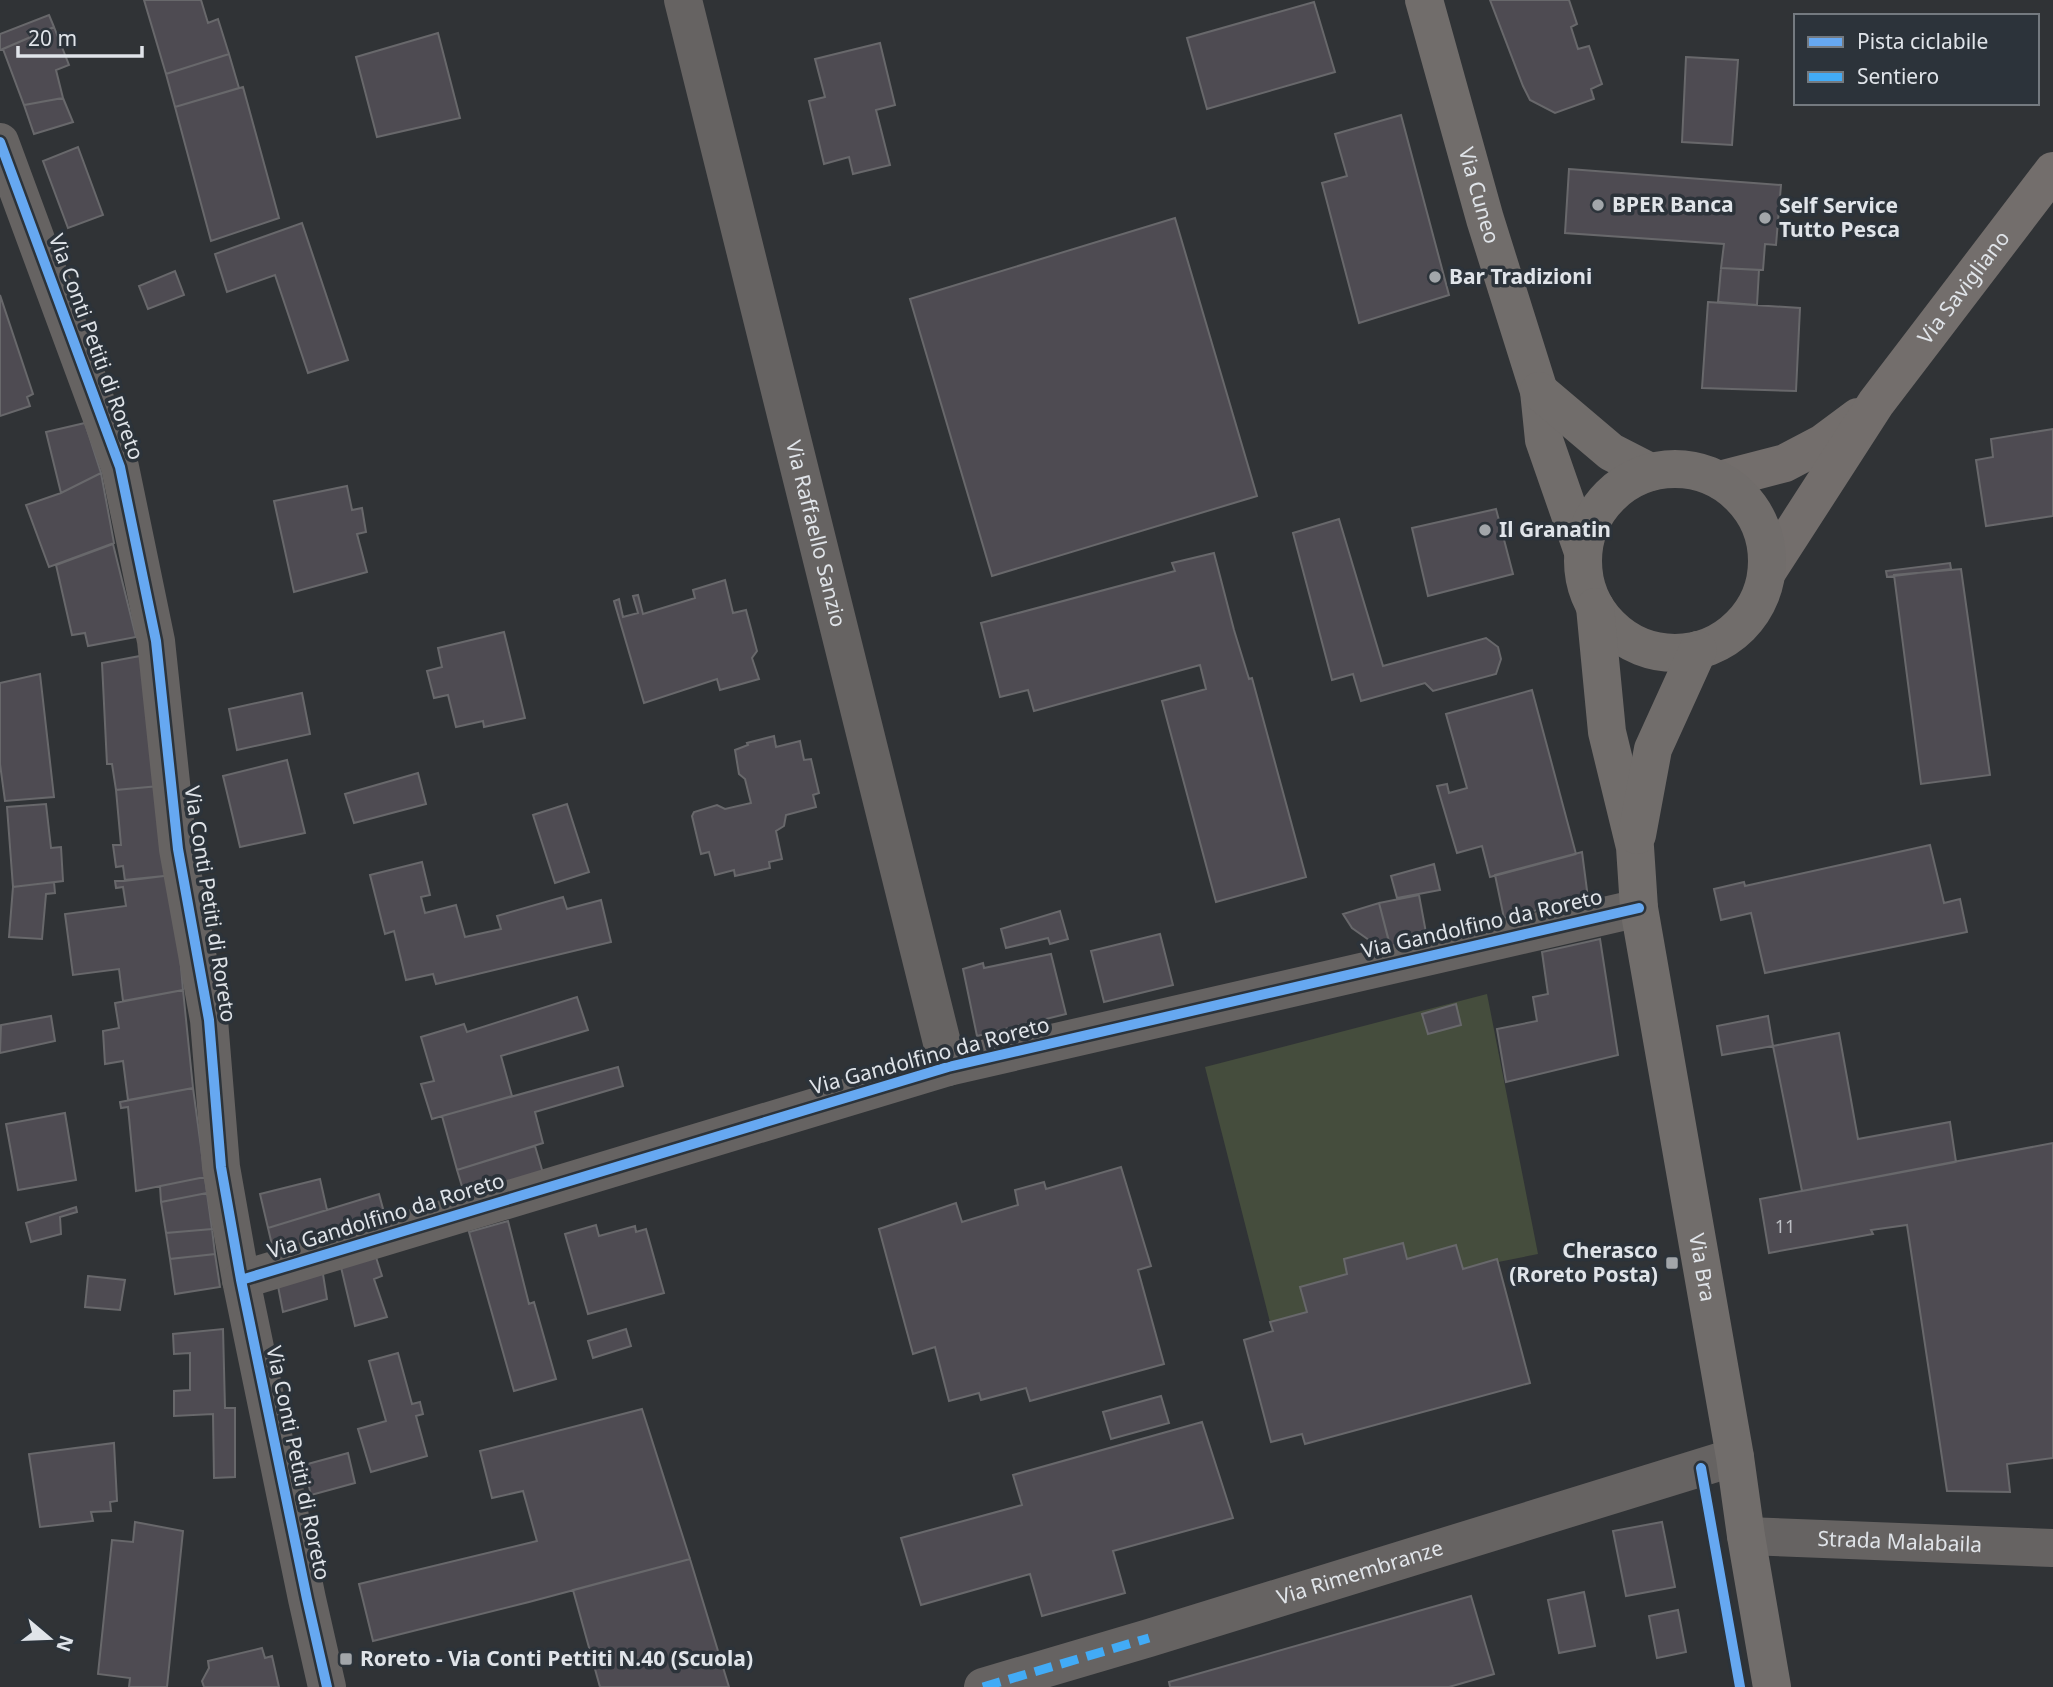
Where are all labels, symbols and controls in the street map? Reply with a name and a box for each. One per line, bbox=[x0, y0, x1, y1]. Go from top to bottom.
scale bar bbox=[18, 14, 142, 58]
legend bbox=[1794, 14, 2039, 105]
text: 20 m bbox=[28, 24, 77, 52]
text: Pista ciclabile bbox=[1857, 27, 1988, 55]
text: Sentiero bbox=[1857, 62, 1939, 90]
street label: Via Cuneo bbox=[1453, 144, 1507, 247]
place label: BPER Banca bbox=[1612, 190, 1734, 218]
place label: Self Service Tutto Pesca bbox=[1779, 191, 1900, 243]
marker: BPER Banca bbox=[1590, 197, 1606, 213]
marker: Self Service Tutto Pesca bbox=[1757, 210, 1773, 226]
street label: Via Savigliano bbox=[1911, 225, 2015, 350]
street label: Via Conti Petiti di Roreto bbox=[43, 230, 151, 464]
place label: Bar Tradizioni bbox=[1449, 262, 1592, 290]
marker: Bar Tradizioni bbox=[1427, 269, 1443, 285]
street label: Via Raffaello Sanzio bbox=[780, 437, 853, 630]
place label: Il Granatin bbox=[1499, 515, 1611, 543]
marker: Il Granatin bbox=[1477, 522, 1493, 538]
street label: Via Conti Petiti di Roreto bbox=[178, 784, 243, 1024]
street label: Via Gandolfino da Roreto bbox=[1359, 882, 1605, 964]
street label: Via Gandolfino da Roreto bbox=[807, 1010, 1052, 1100]
street label: Via Gandolfino da Roreto bbox=[264, 1166, 508, 1264]
house number: 11 bbox=[1775, 1214, 1795, 1238]
street label: Via Bra bbox=[1683, 1231, 1723, 1304]
place label: Cherasco (Roreto Posta) bbox=[1509, 1236, 1658, 1288]
marker: Cherasco (Roreto Posta) bbox=[1664, 1255, 1680, 1271]
street label: Via Conti Petiti di Roreto bbox=[260, 1343, 337, 1582]
street label: Strada Malabaila bbox=[1817, 1524, 1983, 1558]
street label: Via Rimembranze bbox=[1273, 1533, 1446, 1611]
north arrow bbox=[14, 1603, 84, 1673]
text: N bbox=[50, 1632, 80, 1655]
place label: Roreto - Via Conti Pettiti N.40 (Scuola) bbox=[360, 1644, 753, 1672]
marker: Roreto - Via Conti Pettiti N.40 (Scuola) bbox=[338, 1651, 354, 1667]

